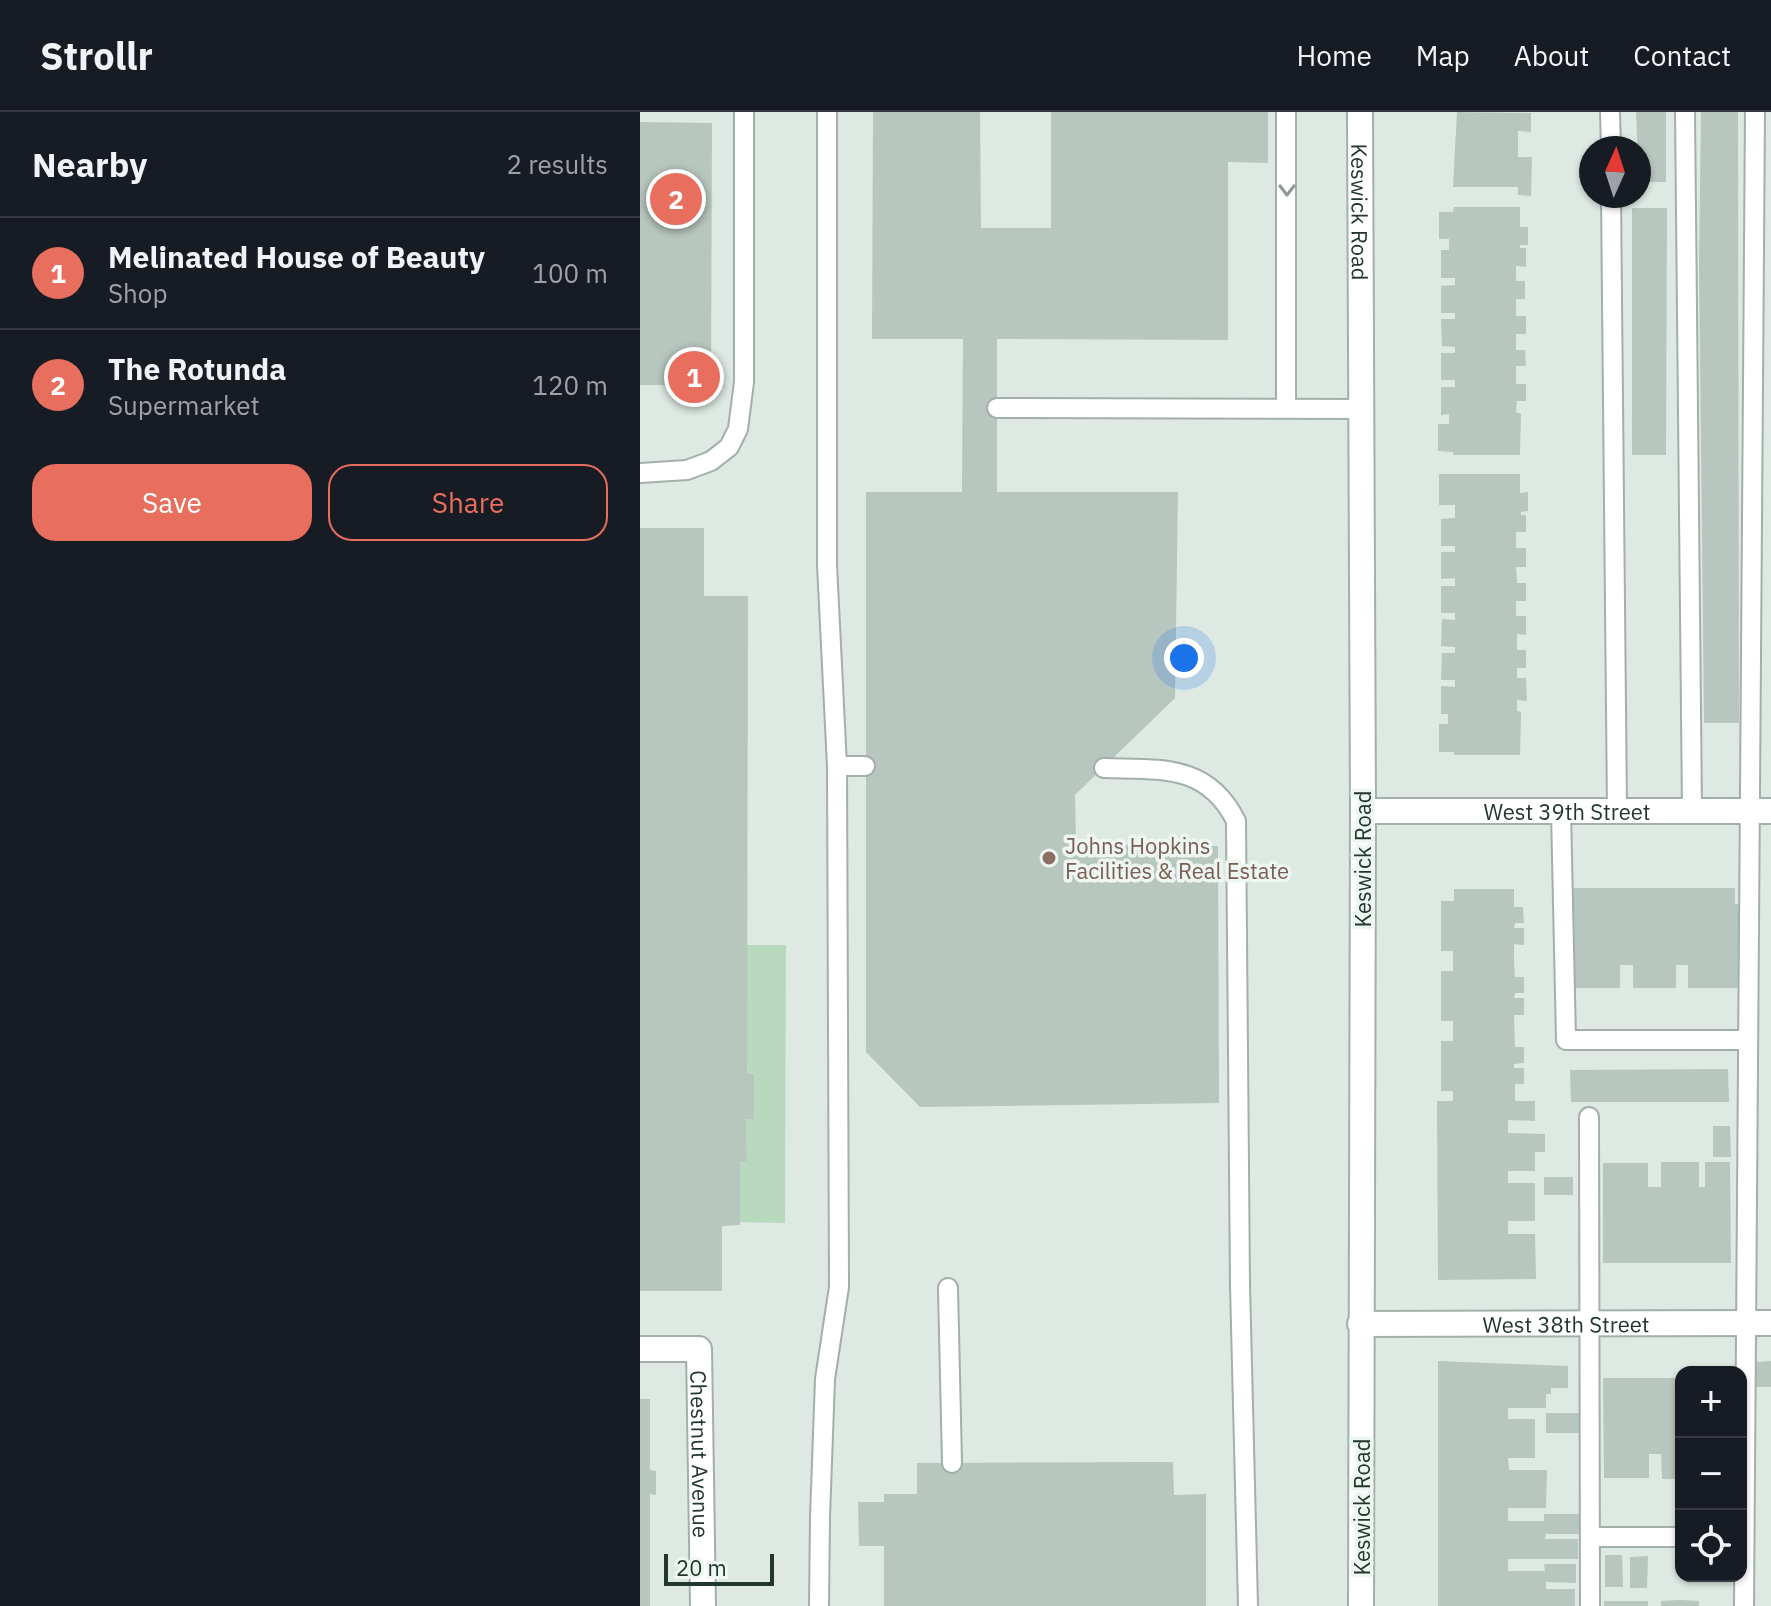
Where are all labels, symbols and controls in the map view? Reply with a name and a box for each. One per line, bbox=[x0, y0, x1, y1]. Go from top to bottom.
text: Strollr bbox=[40, 31, 153, 80]
text: Home bbox=[1296, 37, 1372, 74]
text: Map bbox=[1416, 37, 1470, 74]
text: About bbox=[1514, 37, 1589, 74]
text: Contact bbox=[1633, 37, 1731, 74]
north arrow bbox=[1579, 136, 1651, 208]
text: Nearby bbox=[32, 142, 147, 186]
street label: Keswick Road bbox=[1346, 143, 1375, 281]
text: 2 results bbox=[506, 147, 608, 181]
pin: 2 bbox=[650, 169, 702, 229]
one-way arrow bbox=[1278, 184, 1296, 197]
text: Melinated House of Beauty bbox=[108, 237, 485, 276]
text: 1 bbox=[50, 256, 66, 290]
text: 100 m bbox=[532, 256, 608, 290]
text: Shop bbox=[108, 276, 168, 310]
pin: 1 bbox=[668, 347, 720, 407]
text: The Rotunda bbox=[108, 349, 286, 388]
text: 2 bbox=[50, 368, 66, 402]
text: 120 m bbox=[532, 368, 608, 402]
text: Supermarket bbox=[108, 388, 260, 422]
button: Save bbox=[32, 464, 312, 541]
button: Share bbox=[328, 464, 608, 541]
your location bbox=[1164, 638, 1204, 678]
street label: Keswick Road bbox=[1348, 791, 1377, 927]
street label: West 39th Street bbox=[1483, 797, 1651, 826]
place label: Johns Hopkins Facilities & Real Estate bbox=[1065, 831, 1289, 885]
marker: Johns Hopkins Facilities & Real Estate bbox=[1040, 849, 1058, 867]
street label: West 38th Street bbox=[1482, 1309, 1650, 1338]
map controls bbox=[1675, 1366, 1747, 1582]
button: + bbox=[1675, 1366, 1747, 1438]
street label: Chestnut Avenue bbox=[685, 1370, 716, 1538]
button: − bbox=[1675, 1438, 1747, 1510]
street label: Keswick Road bbox=[1347, 1439, 1376, 1575]
button: locate bbox=[1675, 1510, 1747, 1582]
scale bar bbox=[664, 1550, 774, 1586]
text: 20 m bbox=[676, 1553, 727, 1582]

